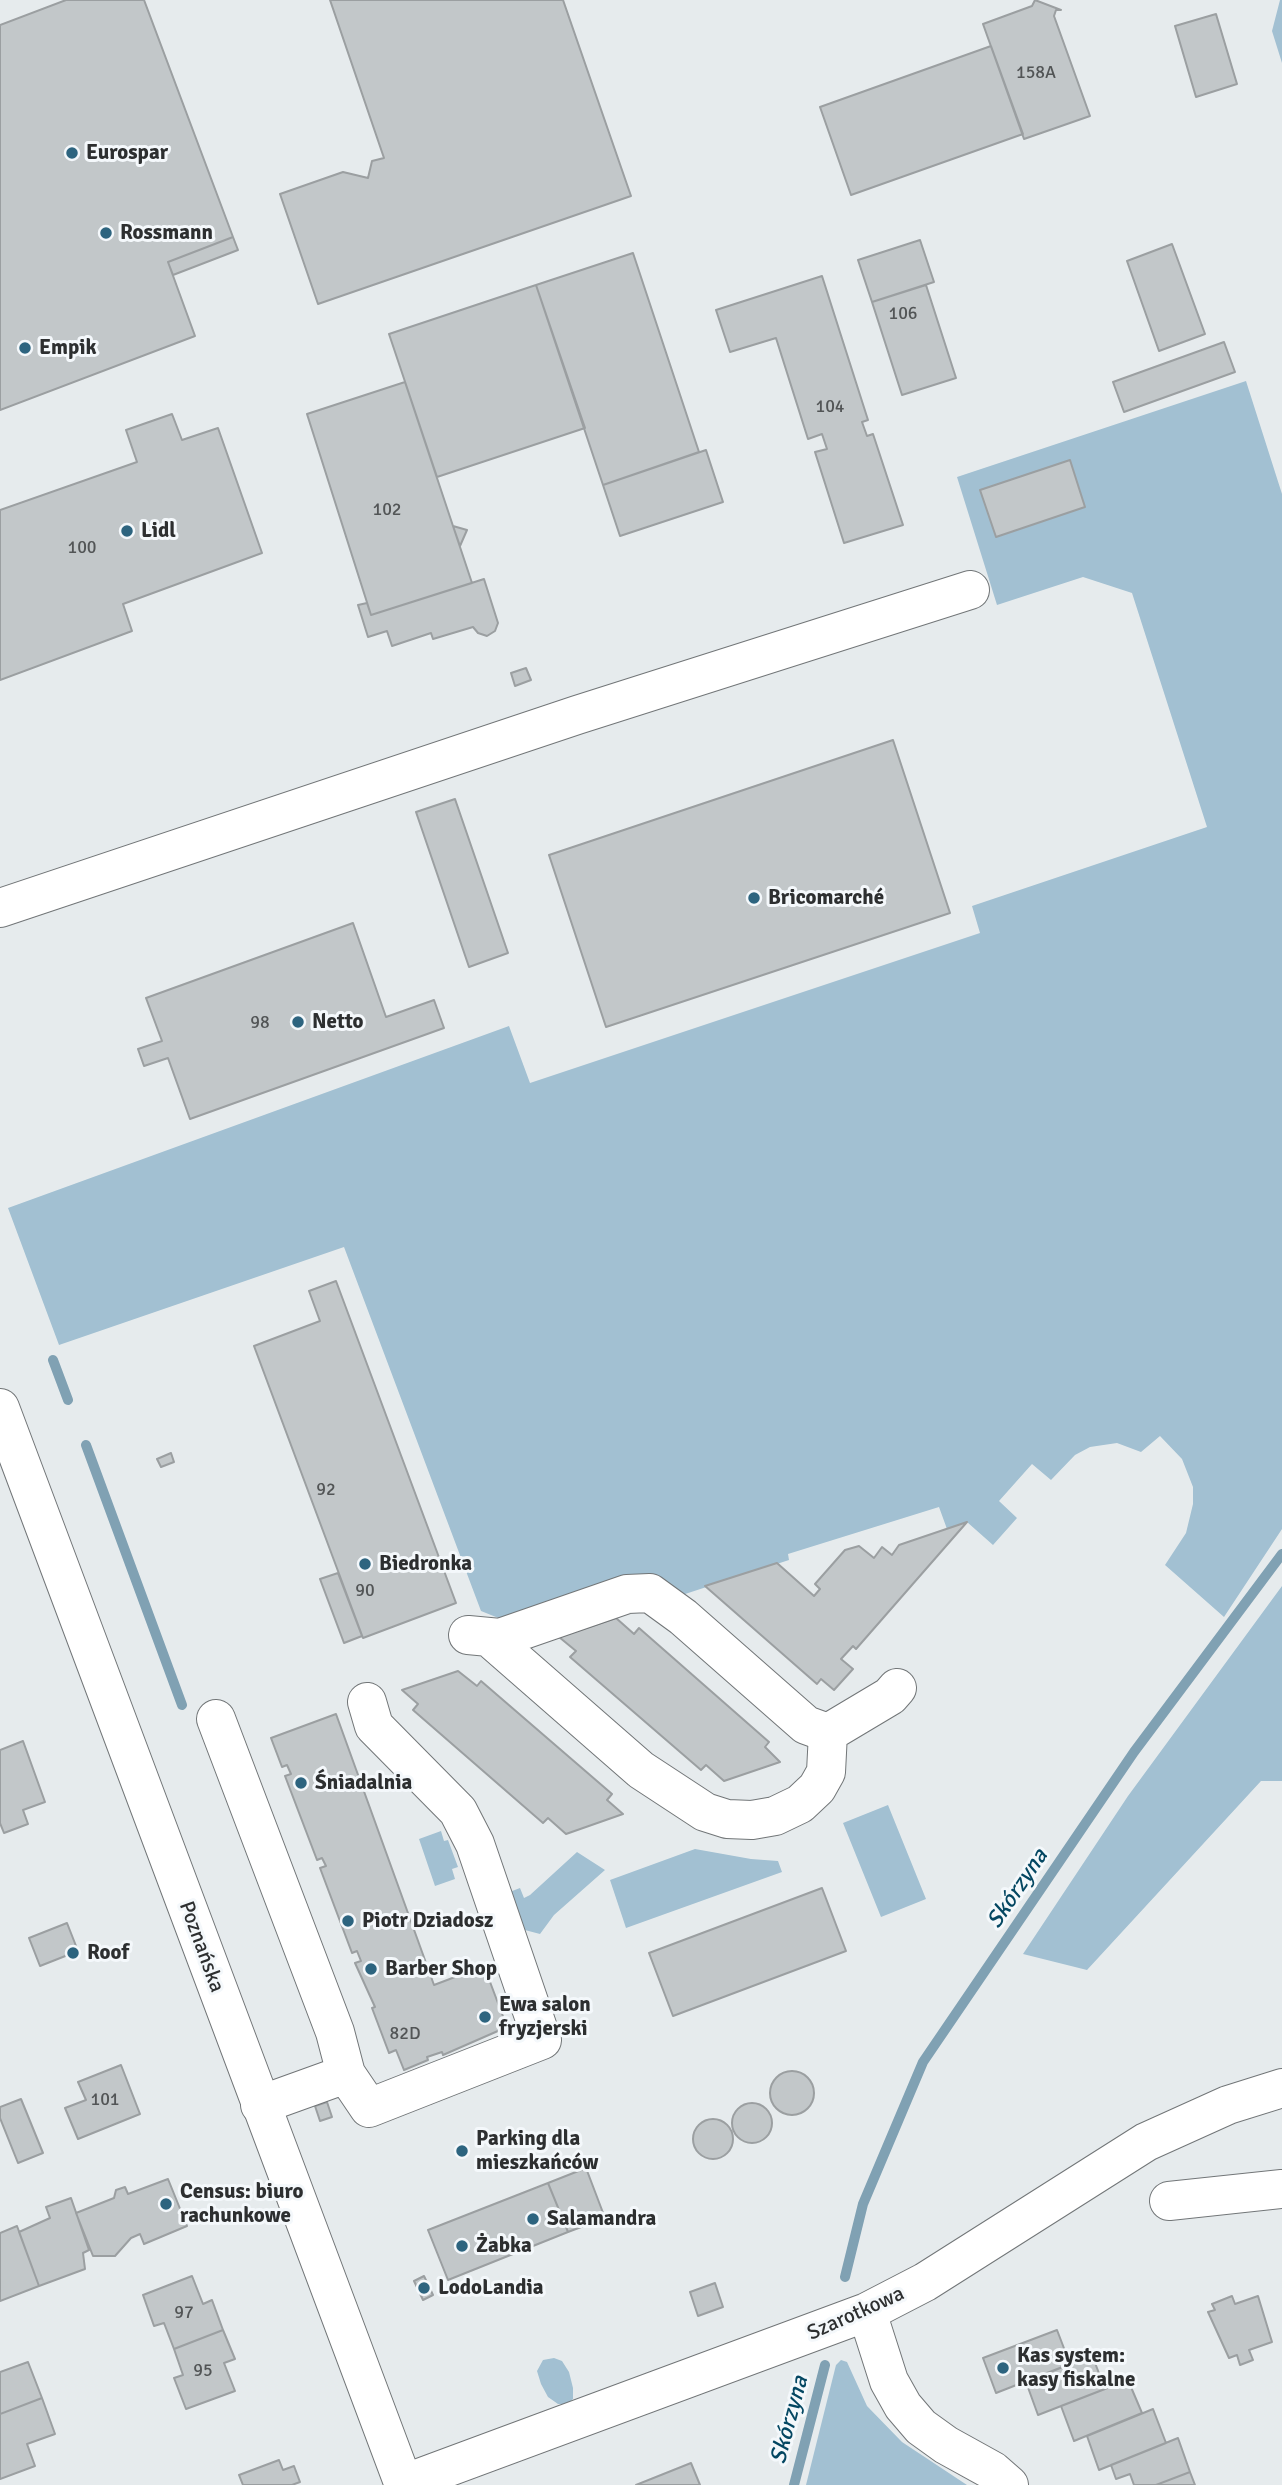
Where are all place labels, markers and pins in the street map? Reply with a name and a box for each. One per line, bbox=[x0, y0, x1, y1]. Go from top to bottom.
place label: Eurospar bbox=[86, 140, 168, 166]
marker: Eurospar bbox=[64, 145, 80, 161]
place label: Rossmann bbox=[120, 220, 213, 246]
marker: Rossmann bbox=[98, 225, 114, 241]
place label: Empik bbox=[39, 335, 97, 361]
marker: Empik bbox=[17, 340, 33, 356]
place label: Lidl bbox=[141, 518, 176, 544]
marker: Lidl bbox=[119, 523, 135, 539]
place label: Bricomarché bbox=[768, 885, 884, 911]
marker: Bricomarché bbox=[746, 890, 762, 906]
place label: Netto bbox=[312, 1009, 364, 1035]
marker: Netto bbox=[290, 1014, 306, 1030]
place label: Biedronka bbox=[379, 1551, 472, 1577]
marker: Biedronka bbox=[357, 1556, 373, 1572]
place label: Śniadalnia bbox=[315, 1770, 412, 1796]
marker: Śniadalnia bbox=[293, 1775, 309, 1791]
place label: Piotr Dziadosz bbox=[362, 1908, 494, 1934]
marker: Piotr Dziadosz bbox=[340, 1913, 356, 1929]
place label: Roof bbox=[87, 1940, 129, 1966]
marker: Roof bbox=[65, 1945, 81, 1961]
place label: Barber Shop bbox=[385, 1956, 497, 1982]
marker: Barber Shop bbox=[363, 1961, 379, 1977]
place label: Ewa salon fryzjerski bbox=[499, 1992, 591, 2042]
marker: Ewa salon fryzjerski bbox=[477, 2009, 493, 2025]
place label: Parking dla mieszkańców bbox=[476, 2126, 598, 2176]
marker: Parking dla mieszkańców bbox=[454, 2143, 470, 2159]
place label: Census: biuro rachunkowe bbox=[180, 2179, 304, 2229]
marker: Census: biuro rachunkowe bbox=[158, 2196, 174, 2212]
place label: Salamandra bbox=[547, 2206, 656, 2232]
marker: Salamandra bbox=[525, 2211, 541, 2227]
place label: Żabka bbox=[476, 2233, 532, 2259]
marker: Żabka bbox=[454, 2238, 470, 2254]
place label: LodoLandia bbox=[438, 2275, 544, 2301]
marker: LodoLandia bbox=[416, 2280, 432, 2296]
place label: Kas system: kasy fiskalne bbox=[1017, 2343, 1135, 2393]
marker: Kas system: kasy fiskalne bbox=[995, 2360, 1011, 2376]

